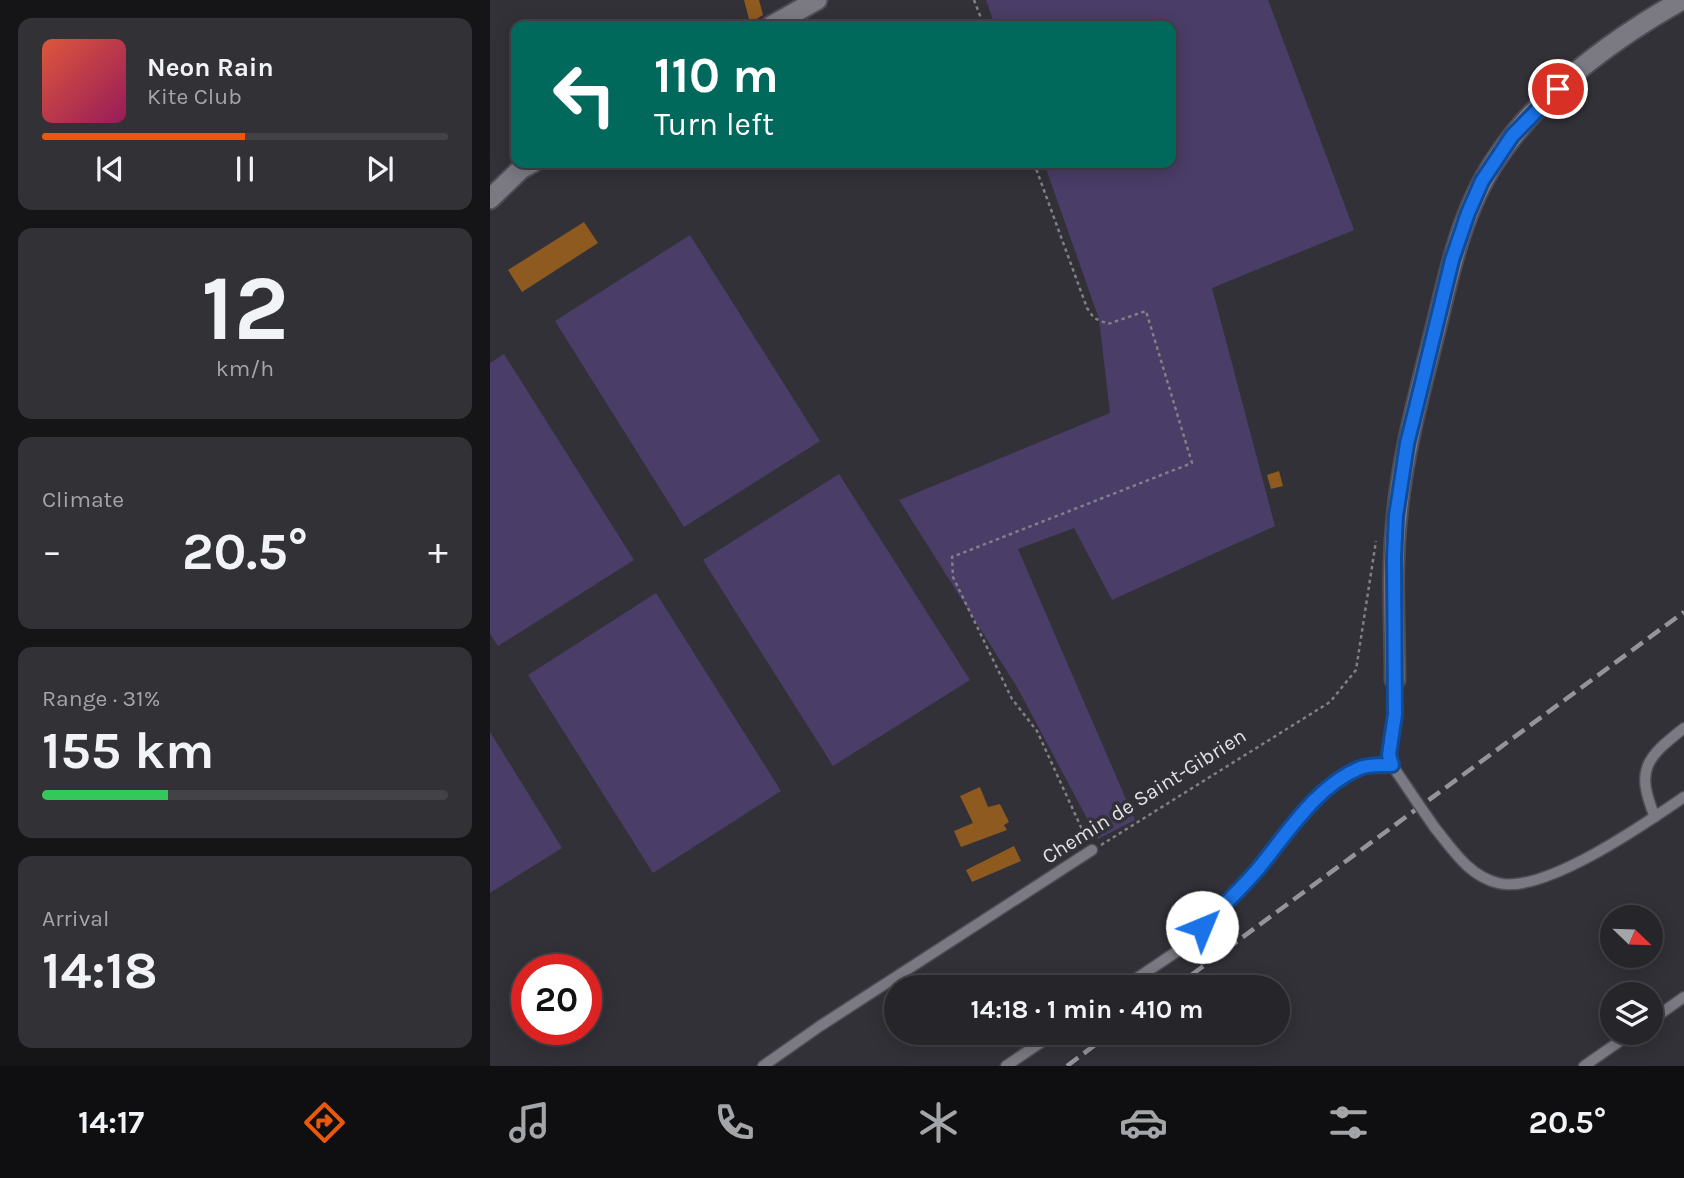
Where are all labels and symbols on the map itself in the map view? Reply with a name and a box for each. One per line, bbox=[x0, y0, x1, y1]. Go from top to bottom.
pin bbox=[1528, 59, 1588, 119]
street label: Chemin de Saint-Gibrien bbox=[1038, 723, 1250, 869]
position arrow bbox=[1165, 890, 1239, 964]
north arrow bbox=[1600, 905, 1662, 968]
speed limit sign: 20 bbox=[511, 954, 602, 1045]

